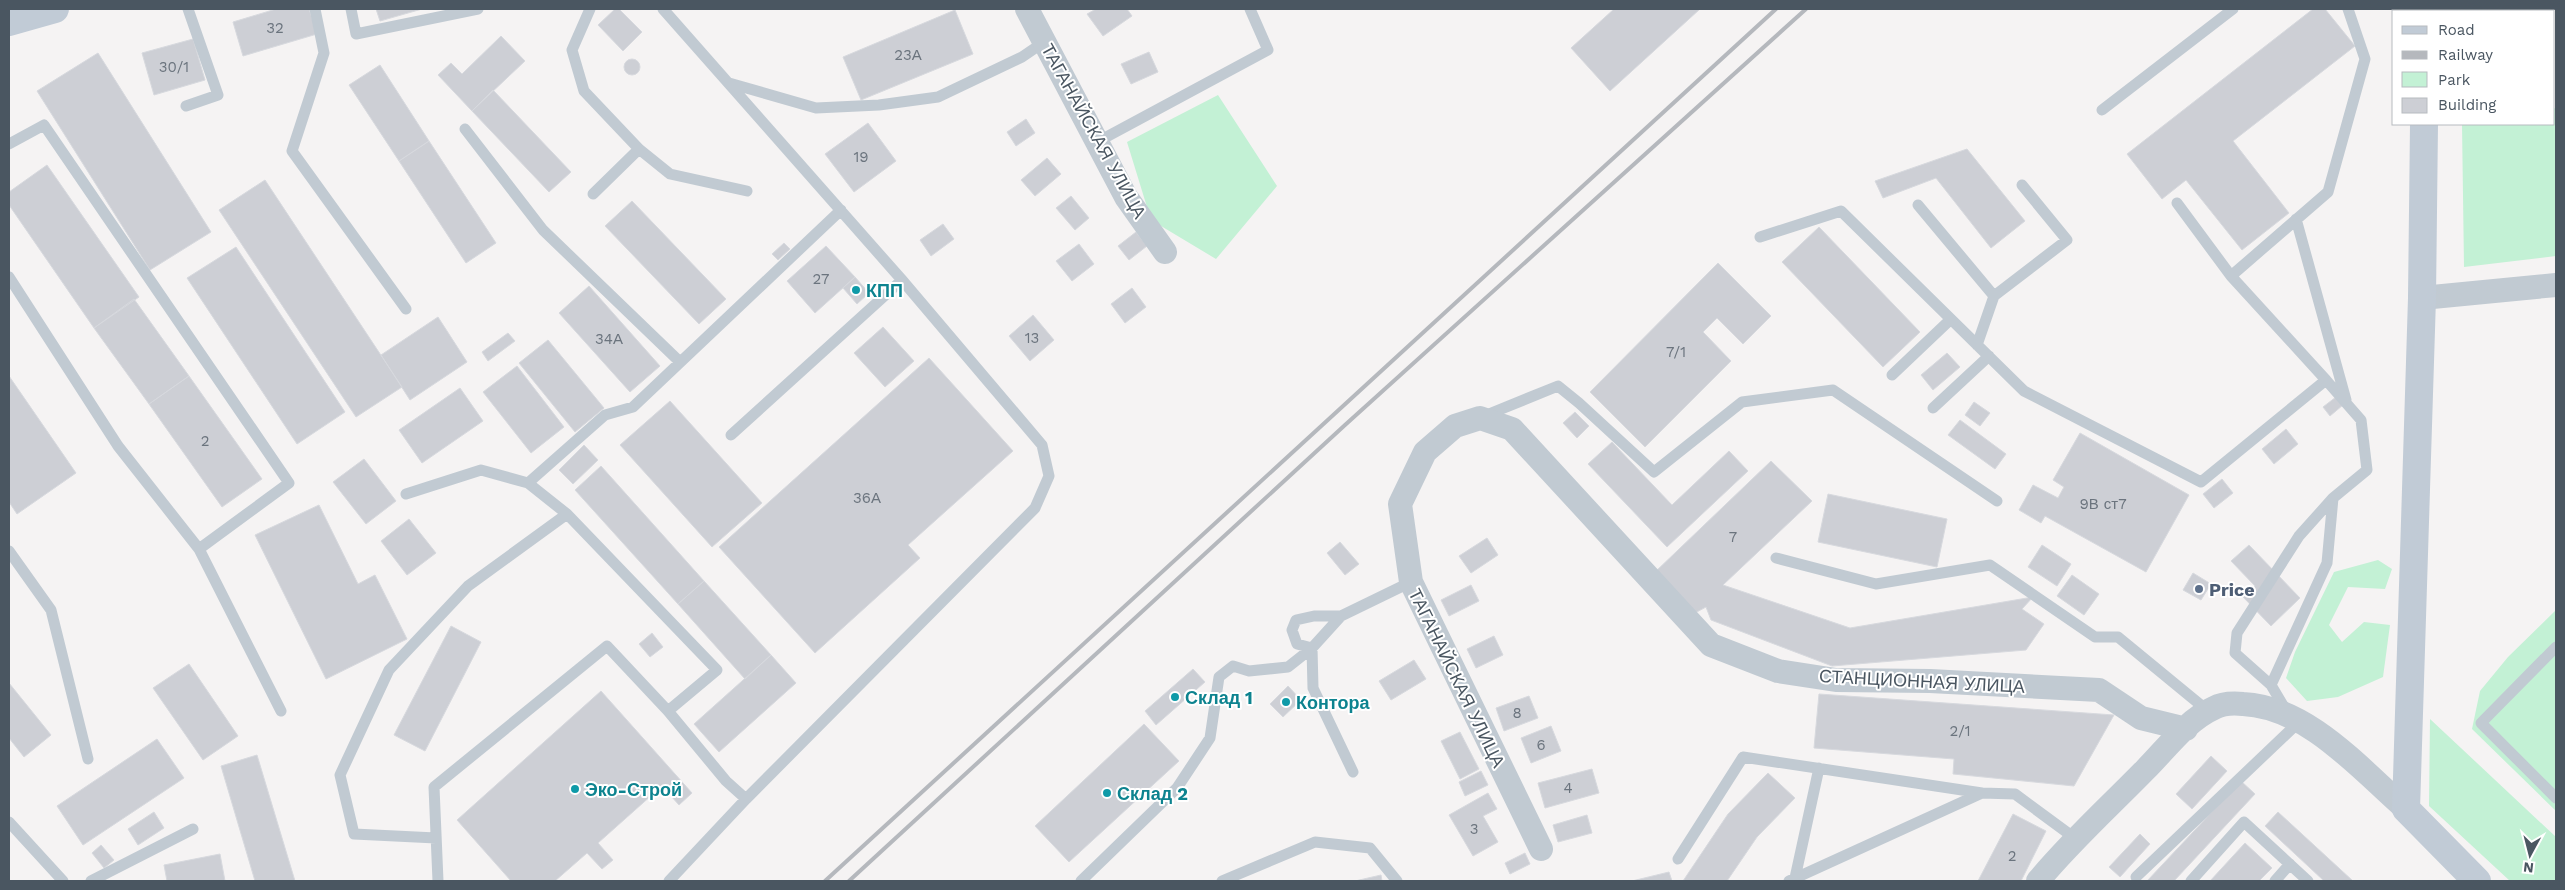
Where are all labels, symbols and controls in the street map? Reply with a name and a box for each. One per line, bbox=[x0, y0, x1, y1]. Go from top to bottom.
legend bbox=[2392, 10, 2555, 125]
house number: 32 bbox=[266, 19, 284, 37]
text: Road bbox=[2438, 21, 2475, 39]
street label: ТАГАНАЙСКАЯ УЛИЦА bbox=[1037, 40, 1151, 222]
house number: 23А bbox=[894, 46, 922, 64]
text: Railway bbox=[2438, 46, 2493, 64]
house number: 30/1 bbox=[159, 58, 189, 76]
text: Park bbox=[2438, 71, 2471, 89]
text: Building bbox=[2438, 96, 2496, 114]
house number: 19 bbox=[853, 148, 869, 166]
house number: 27 bbox=[813, 270, 829, 288]
place label: КПП bbox=[866, 280, 903, 301]
marker: КПП bbox=[850, 284, 862, 296]
house number: 13 bbox=[1025, 329, 1039, 347]
house number: 34А bbox=[595, 330, 623, 348]
house number: 7/1 bbox=[1666, 343, 1686, 361]
house number: 2 bbox=[201, 432, 209, 450]
house number: 36А bbox=[853, 489, 881, 507]
house number: 9В ст7 bbox=[2079, 495, 2127, 513]
house number: 7 bbox=[1729, 528, 1737, 546]
place label: Price bbox=[2209, 579, 2255, 600]
marker: Price bbox=[2193, 583, 2205, 595]
street label: ТАГАНАЙСКАЯ УЛИЦА bbox=[1405, 585, 1509, 771]
street label: СТАНЦИОННАЯ УЛИЦА bbox=[1819, 665, 2025, 697]
place label: Склад 1 bbox=[1185, 687, 1253, 708]
marker: Склад 1 bbox=[1169, 691, 1181, 703]
place label: Контора bbox=[1296, 692, 1370, 713]
marker: Контора bbox=[1280, 696, 1292, 708]
house number: 8 bbox=[1512, 704, 1522, 722]
house number: 2/1 bbox=[1949, 722, 1971, 740]
house number: 6 bbox=[1536, 736, 1546, 754]
place label: Эко-Строй bbox=[585, 779, 682, 800]
house number: 4 bbox=[1563, 779, 1573, 797]
marker: Эко-Строй bbox=[569, 783, 581, 795]
place label: Склад 2 bbox=[1117, 783, 1188, 804]
marker: Склад 2 bbox=[1101, 787, 1113, 799]
house number: 3 bbox=[1470, 820, 1478, 838]
north arrow bbox=[2505, 830, 2555, 880]
house number: 2 bbox=[2008, 847, 2016, 865]
text: N bbox=[2522, 859, 2535, 876]

